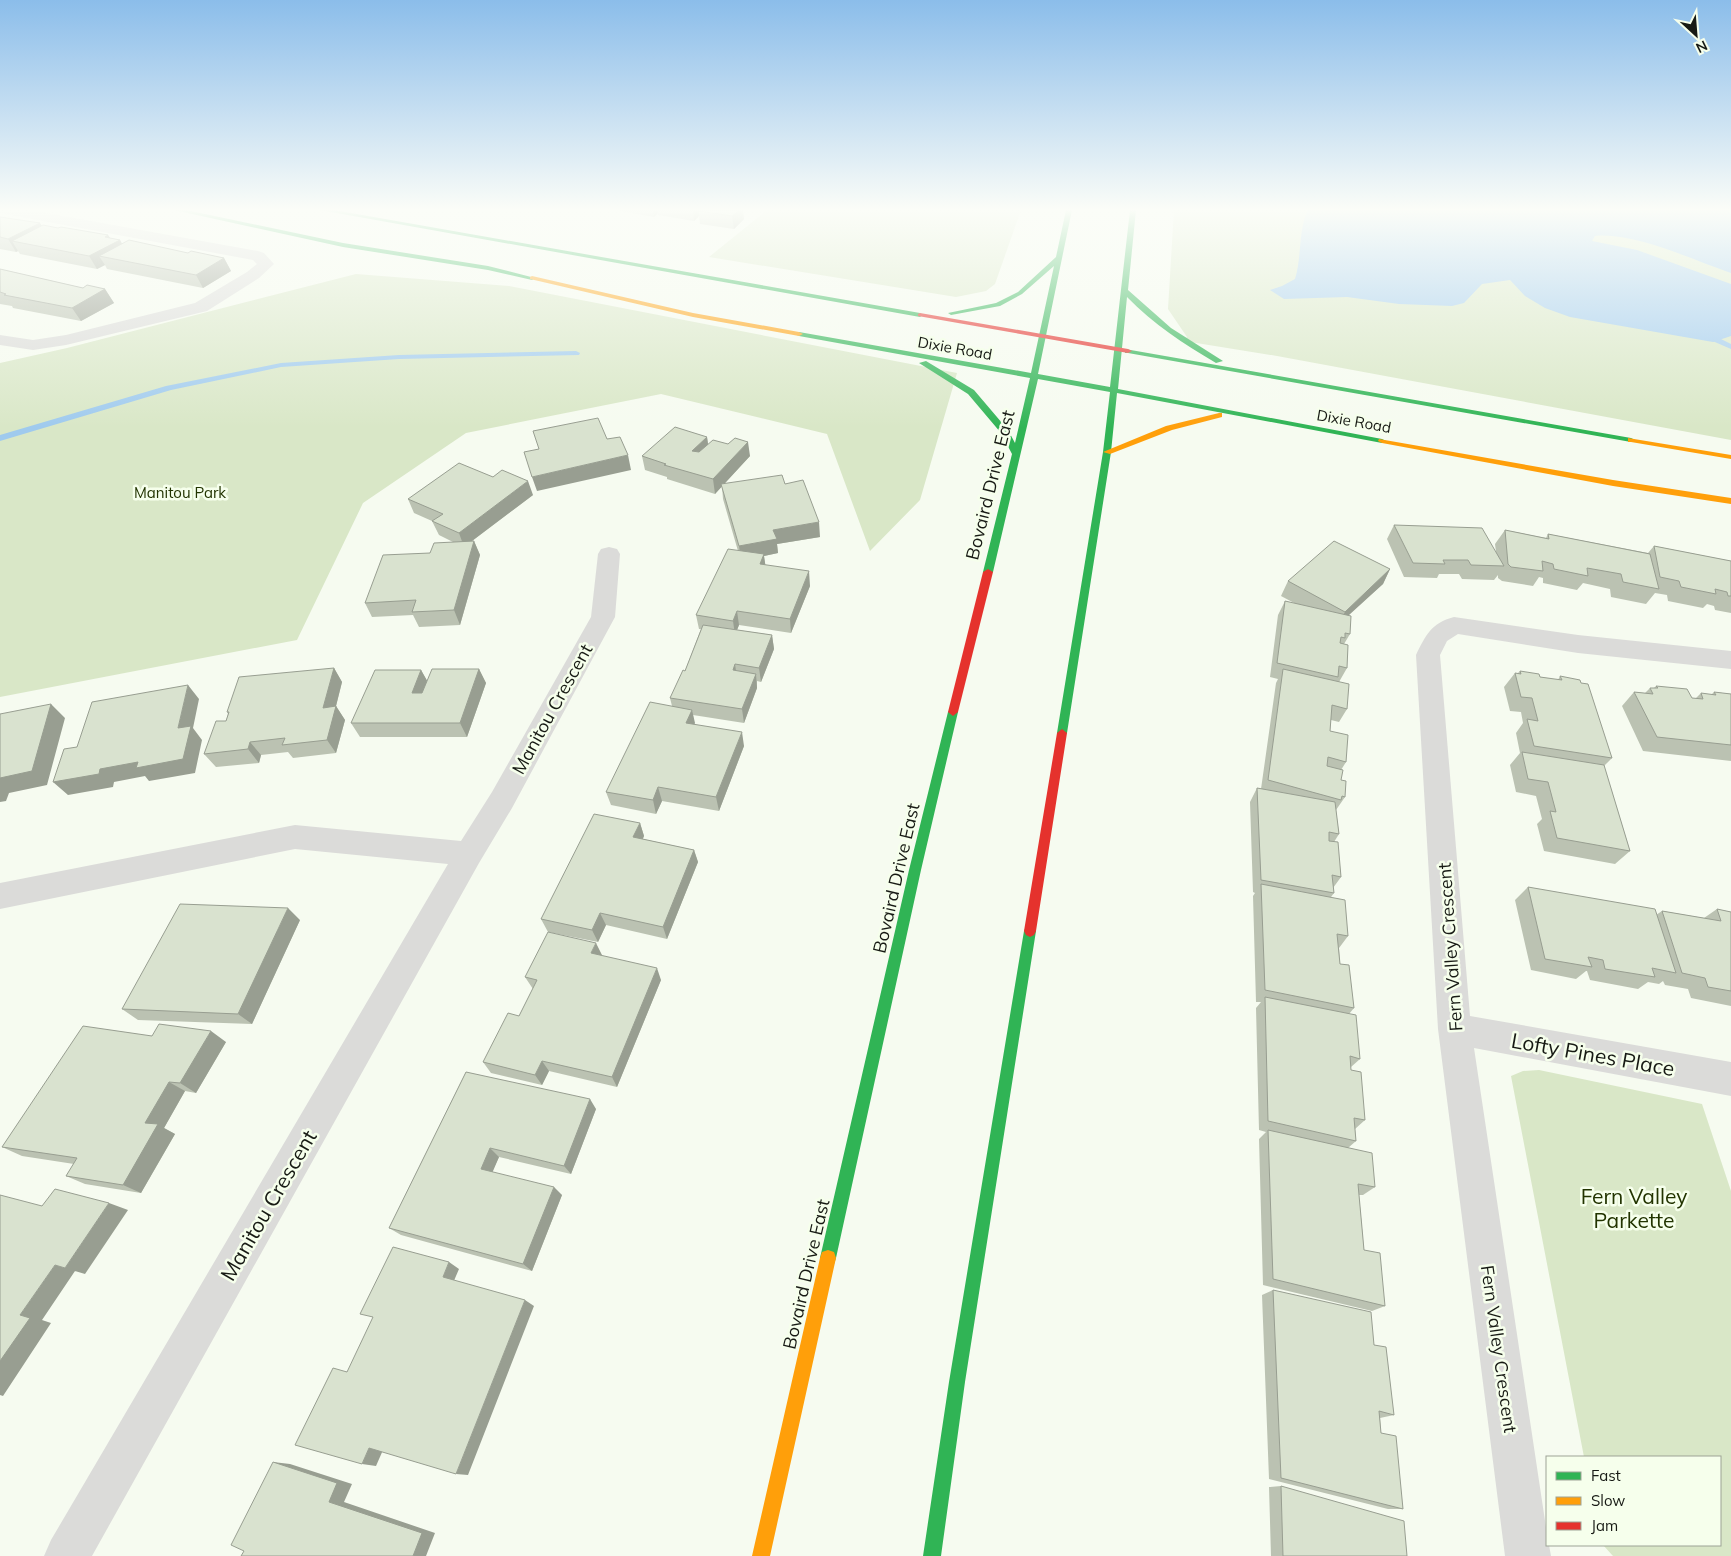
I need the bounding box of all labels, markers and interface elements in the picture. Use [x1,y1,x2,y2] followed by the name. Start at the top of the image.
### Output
[1671,10,1721,60] north arrow
[1693,36,1710,57] text: N
[916,332,994,364] street label: Dixie Road
[1315,405,1393,437] street label: Dixie Road
[960,408,1020,562] street label: Bovaird Drive East
[134,483,226,502] park label: Manitou Park
[507,640,597,778] street label: Manitou Crescent
[868,801,924,955] street label: Bovaird Drive East
[1433,862,1467,1032] street label: Fern Valley Crescent
[1509,1027,1677,1081] street label: Lofty Pines Place
[214,1125,322,1285] street label: Manitou Crescent
[1581,1183,1687,1233] park label: Fern Valley Parkette
[778,1197,834,1351] street label: Bovaird Drive East
[1476,1264,1522,1434] street label: Fern Valley Crescent
[1546,1456,1721,1546] legend
[1591,1466,1621,1485] text: Fast
[1591,1491,1625,1510] text: Slow
[1591,1516,1618,1535] text: Jam

